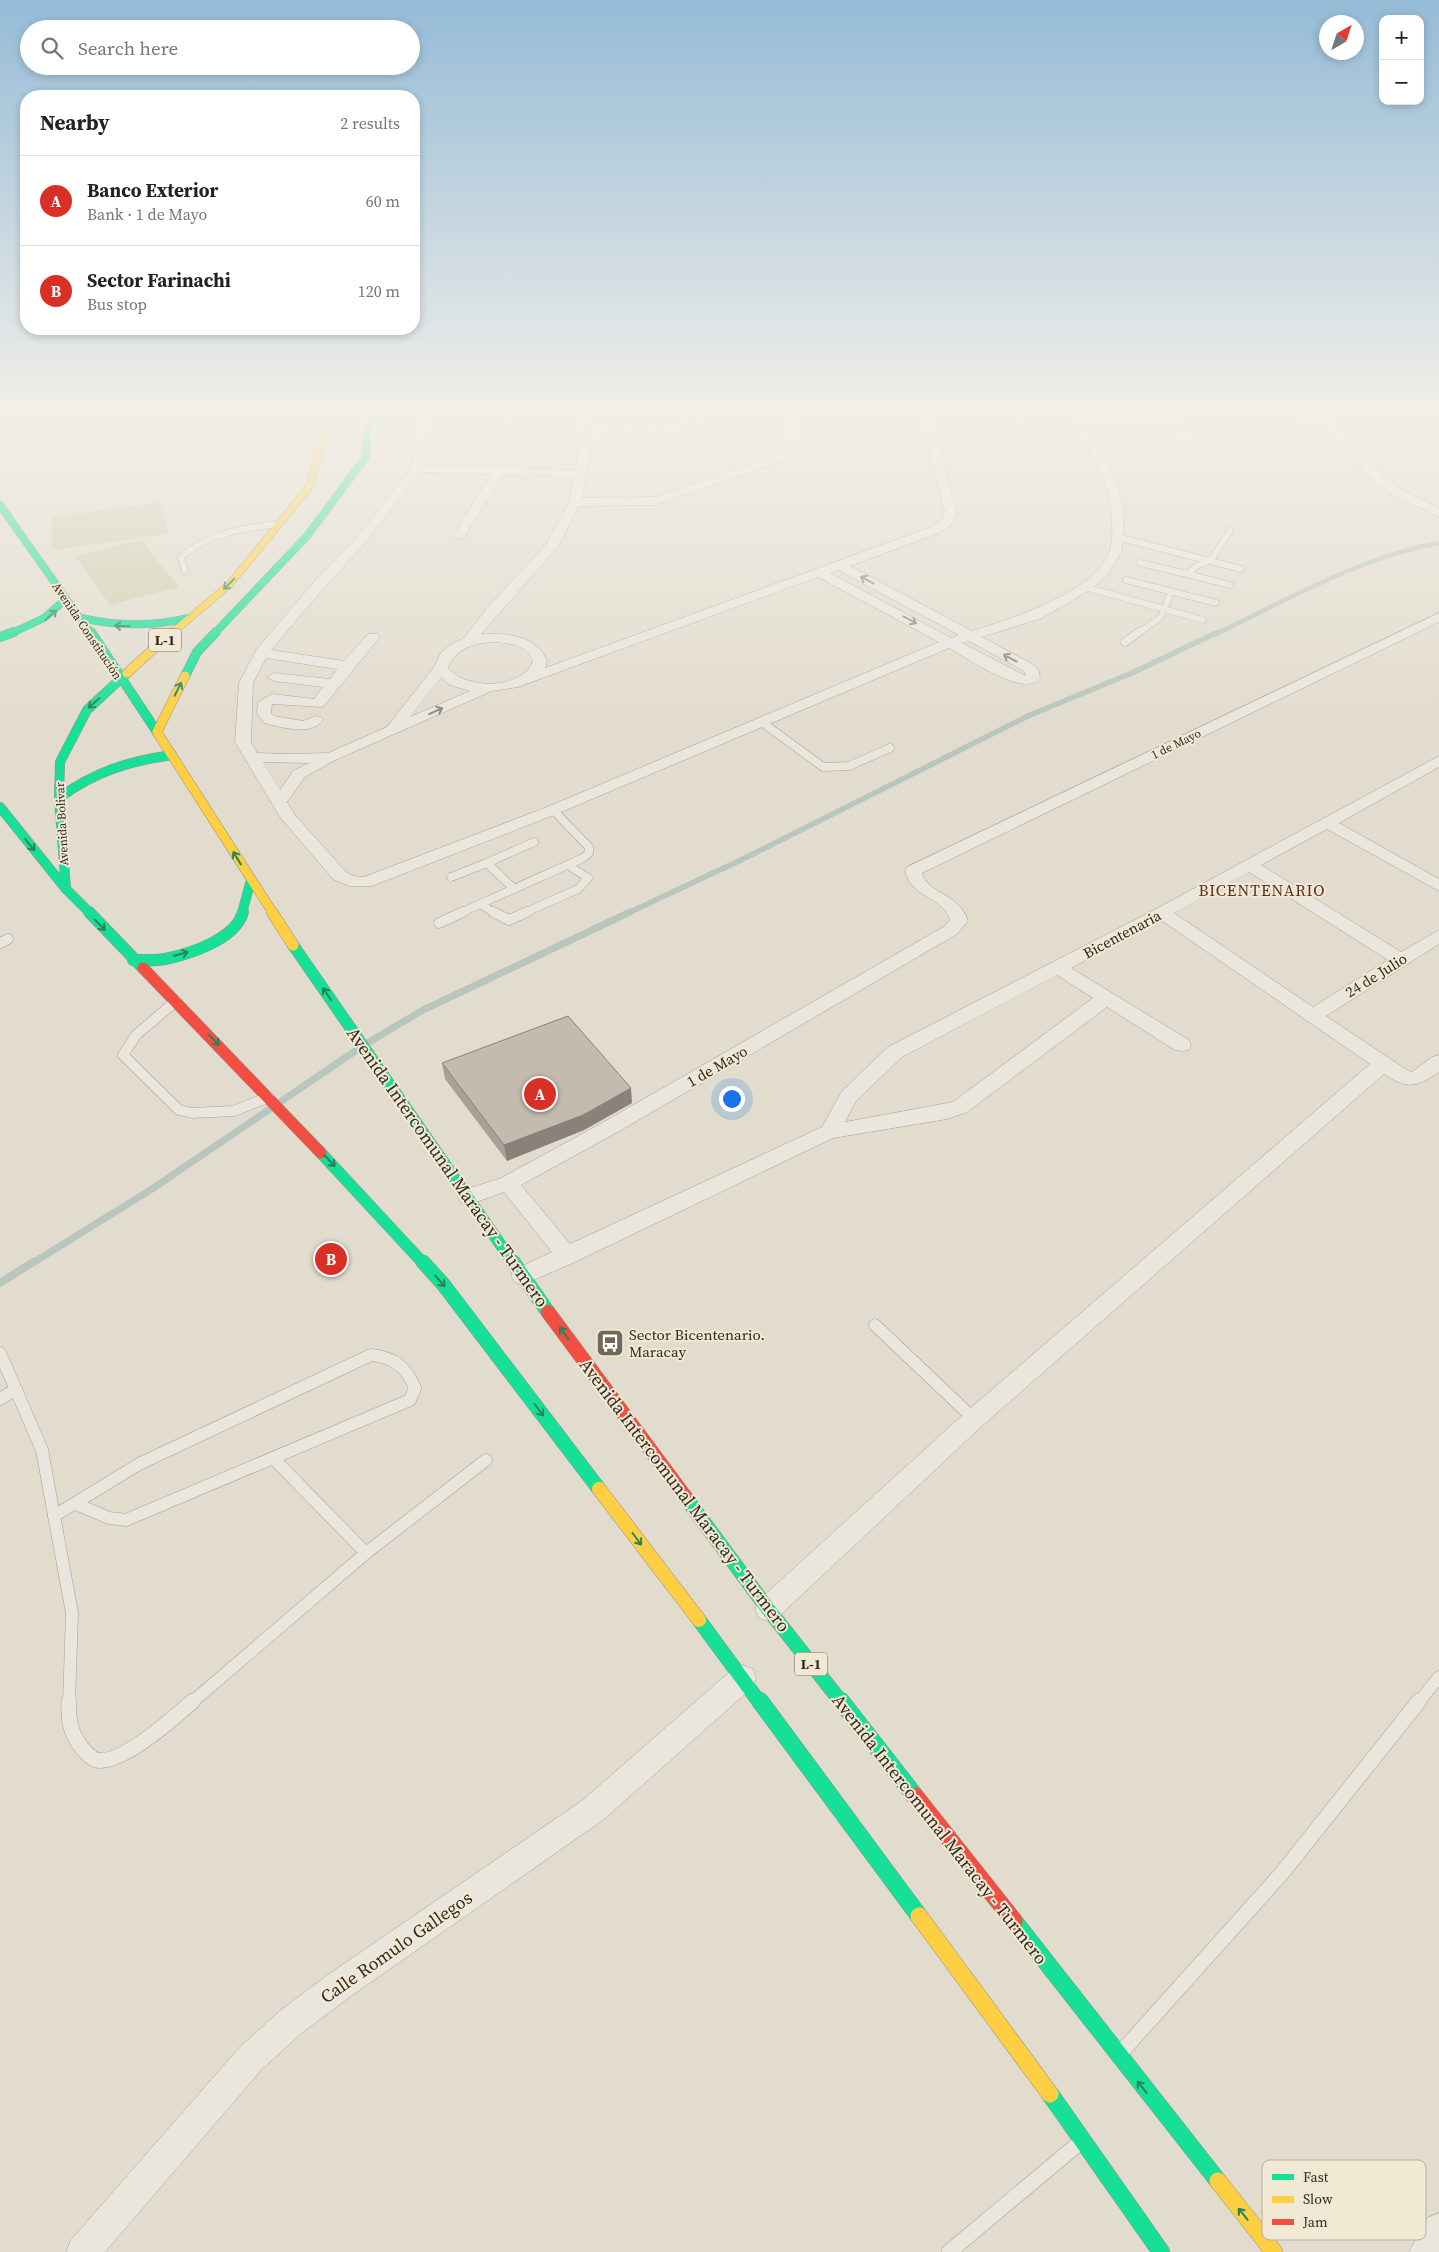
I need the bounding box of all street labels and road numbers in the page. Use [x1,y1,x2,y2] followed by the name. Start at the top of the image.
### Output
[49,579,125,683] street label: Avenida Constitución
[149,628,181,652] road number: L-1
[1148,725,1204,763] street label: 1 de Mayo
[52,782,72,866] street label: Avenida Bolívar
[1079,904,1165,963] street label: Bicentenaria
[1341,948,1411,1002] street label: 24 de Julio
[342,1023,554,1311] street label: Avenida Intercomunal Maracay - Turmero
[683,1040,751,1092] street label: 1 de Mayo
[574,1353,796,1637] street label: Avenida Intercomunal Maracay - Turmero
[795,1652,827,1676] road number: L-1
[826,1689,1054,1969] street label: Avenida Intercomunal Maracay - Turmero
[315,1885,477,2009] street label: Calle Romulo Gallegos

